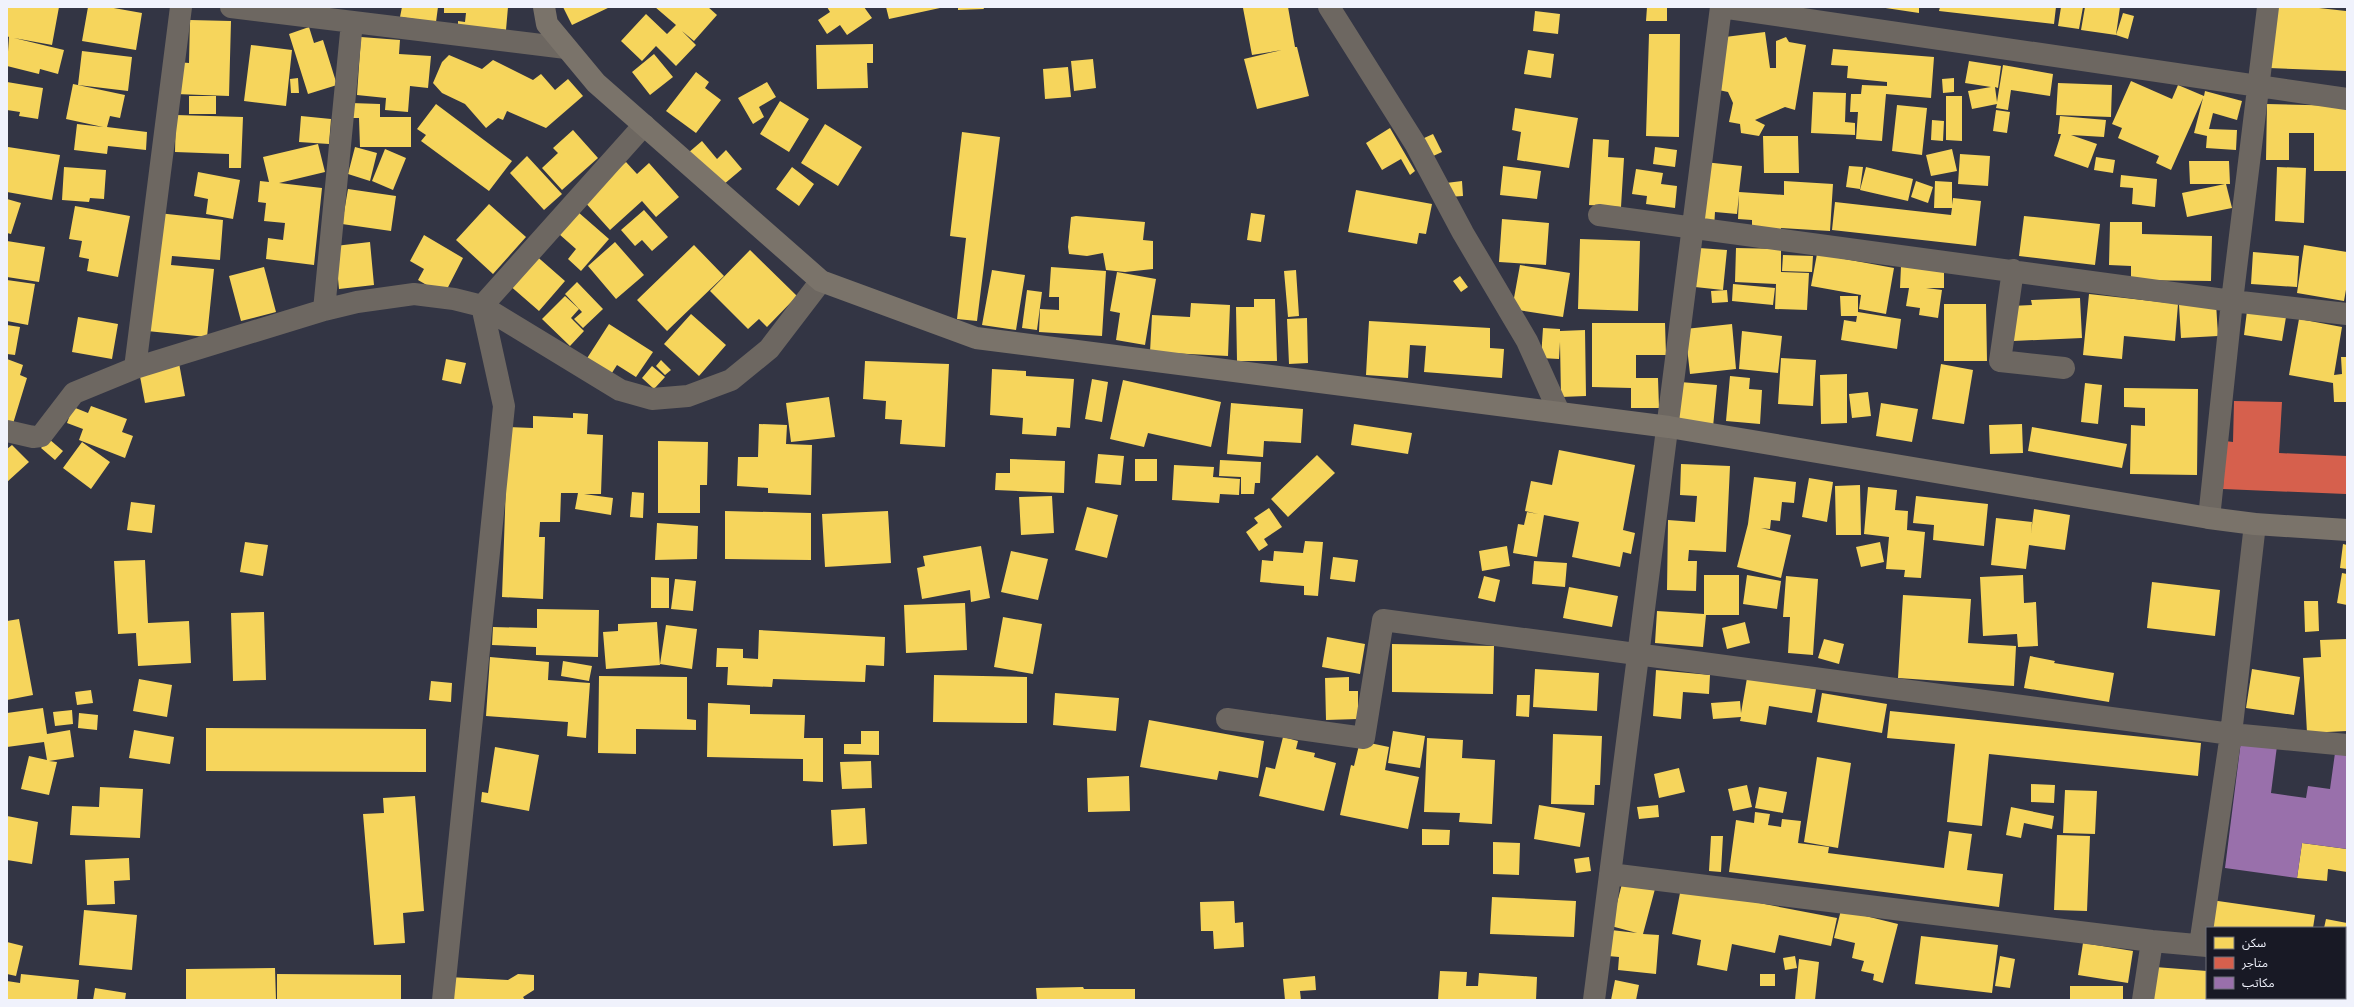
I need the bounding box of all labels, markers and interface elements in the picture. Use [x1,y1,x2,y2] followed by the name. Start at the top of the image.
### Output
[2206,927,2346,999] legend
[2242,934,2266,951] text: سكن
[2241,954,2268,971] text: متاجر
[2242,974,2275,991] text: مكاتب

